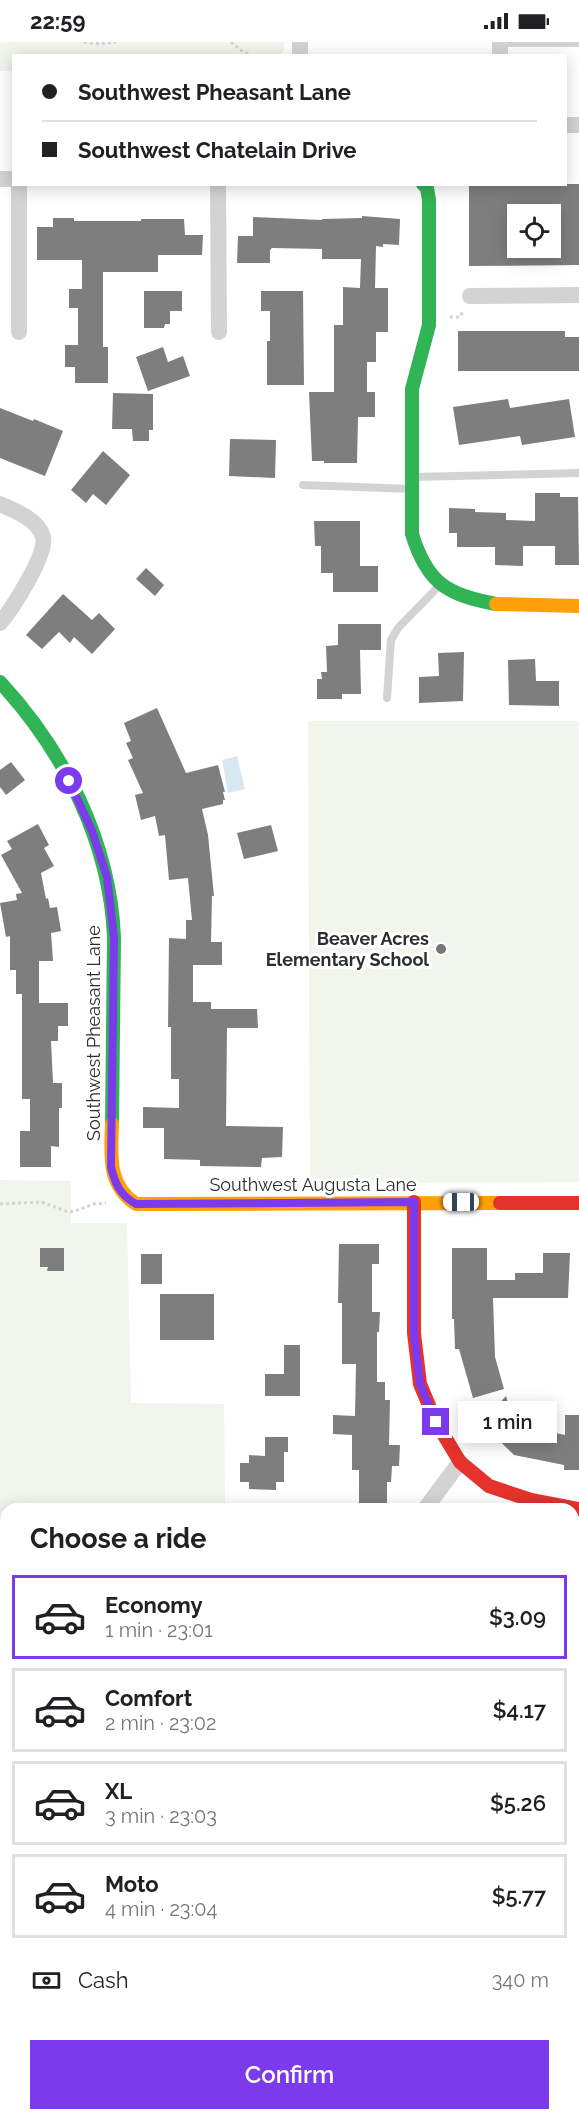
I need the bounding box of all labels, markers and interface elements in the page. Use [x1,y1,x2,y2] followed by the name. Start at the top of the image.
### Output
[30,8,85,34] text: 22:59
[78,79,351,105] text: Southwest Pheasant Lane
[78,137,357,163] text: Southwest Chatelain Drive
[507,204,561,258] map controls
[507,204,561,258] button: locate
[55,767,82,794] route start
[83,925,104,1141] street label: Southwest Pheasant Lane
[266,928,429,970] place label: Beaver Acres Elementary School
[434,942,448,956] marker: Beaver Acres Elementary School
[209,1174,417,1195] street label: Southwest Augusta Lane
[443,1193,479,1211] car
[457,1401,556,1443] callout: 1 min
[422,1408,449,1435] route end
[483,1410,532,1434] text: 1 min
[30,1523,206,1554] text: Choose a ride
[33,1590,87,1644] icon: car
[105,1592,203,1618] text: Economy
[489,1604,546,1630] text: $3.09
[105,1618,213,1642] text: 1 min · 23:01
[33,1683,87,1737] icon: car
[105,1685,192,1711] text: Comfort
[493,1697,546,1723] text: $4.17
[105,1711,216,1735] text: 2 min · 23:02
[33,1776,87,1830] icon: car
[105,1778,132,1804] text: XL
[490,1790,546,1816] text: $5.26
[105,1804,217,1828] text: 3 min · 23:03
[33,1869,87,1923] icon: car
[105,1871,159,1897] text: Moto
[492,1883,546,1909] text: $5.77
[105,1897,217,1921] text: 4 min · 23:04
[30,1964,63,1997] icon: cash
[78,1967,129,1993] text: Cash
[492,1968,549,1992] text: 340 m
[30,2040,549,2109] button: Confirm

